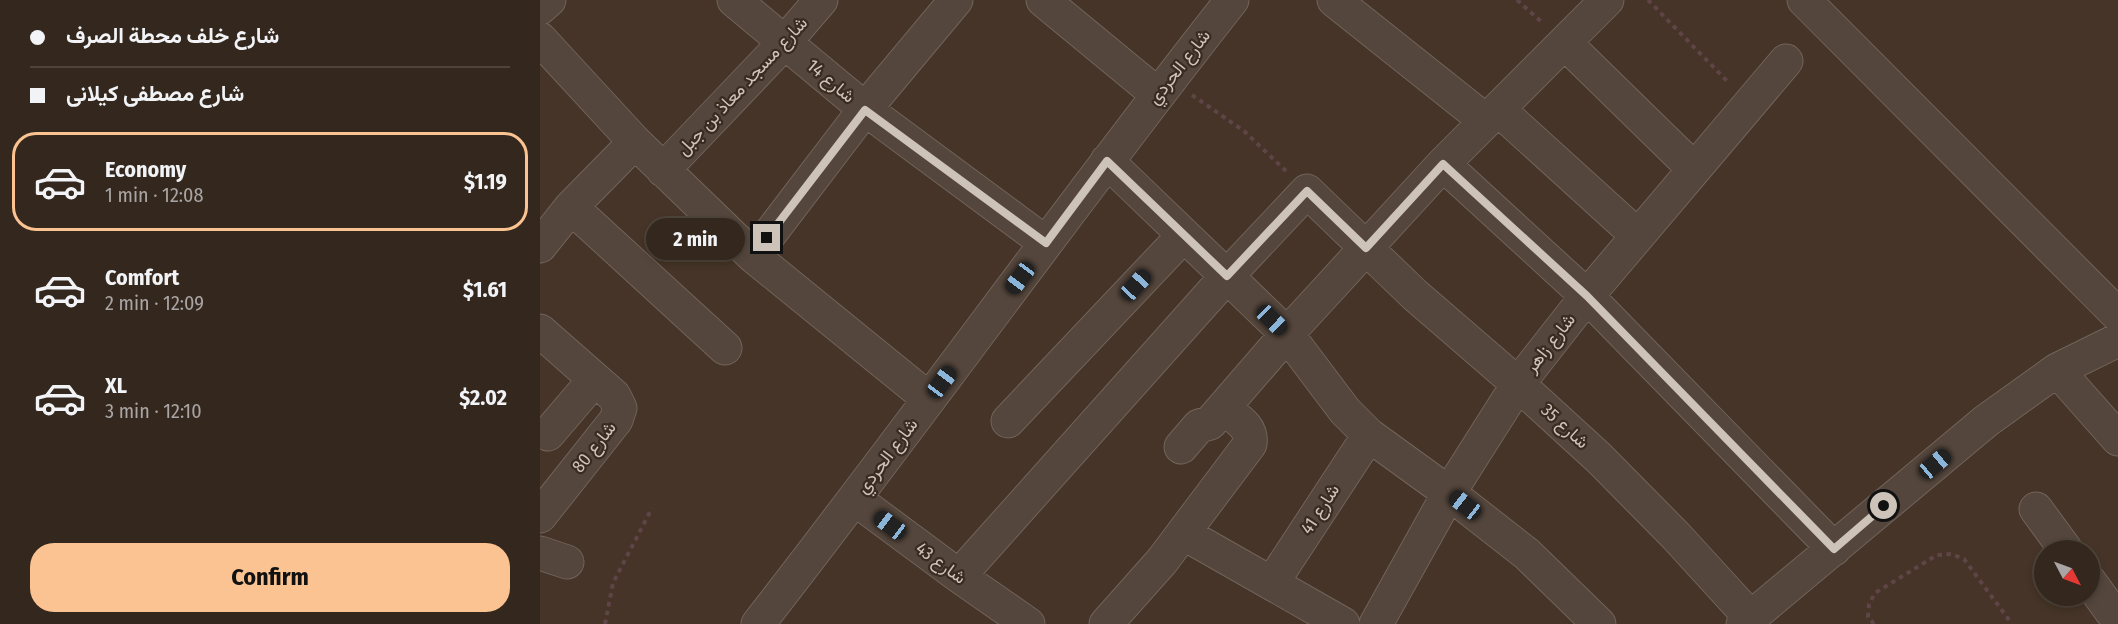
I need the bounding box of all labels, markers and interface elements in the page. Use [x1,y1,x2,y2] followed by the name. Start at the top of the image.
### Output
[672,12,813,161] street label: شارع مسجد معاذ بن جبل
[66,22,279,49] text: شارع خلف محطة الصرف
[1143,25,1218,111] street label: شارع الحردي
[802,55,860,108] street label: شارع 14
[66,80,244,107] text: شارع مصطفى كيلانى
[33,155,87,209] icon: car
[105,156,186,183] text: Economy
[464,168,507,195] text: $1.19
[105,183,203,207] text: 1 min · 12:08
[647,217,746,259] callout: 2 min
[753,224,780,251] route end
[673,227,718,251] text: 2 min
[1002,258,1038,298] car
[33,263,87,317] icon: car
[105,264,179,291] text: Comfort
[1117,266,1155,304] car
[463,276,507,303] text: $1.61
[105,291,204,315] text: 2 min · 12:09
[1253,301,1291,339] car
[1519,309,1581,378] street label: شارع زاهر
[924,362,960,402] car
[33,371,87,425] icon: car
[105,372,127,399] text: XL
[459,384,507,411] text: $2.02
[105,399,202,423] text: 3 min · 12:10
[1536,399,1593,454] street label: شارع 35
[851,414,926,501] street label: شارع الحردي
[567,417,622,478] street label: شارع 80
[1915,446,1955,482] car
[1296,480,1345,539] street label: شارع 41
[1445,487,1485,523] car
[1870,492,1897,519] route start
[870,507,910,543] car
[911,537,971,589] street label: شارع 43
[2034,540,2100,606] north arrow
[2034,540,2100,606] map controls
[30,543,510,612] button: Confirm

